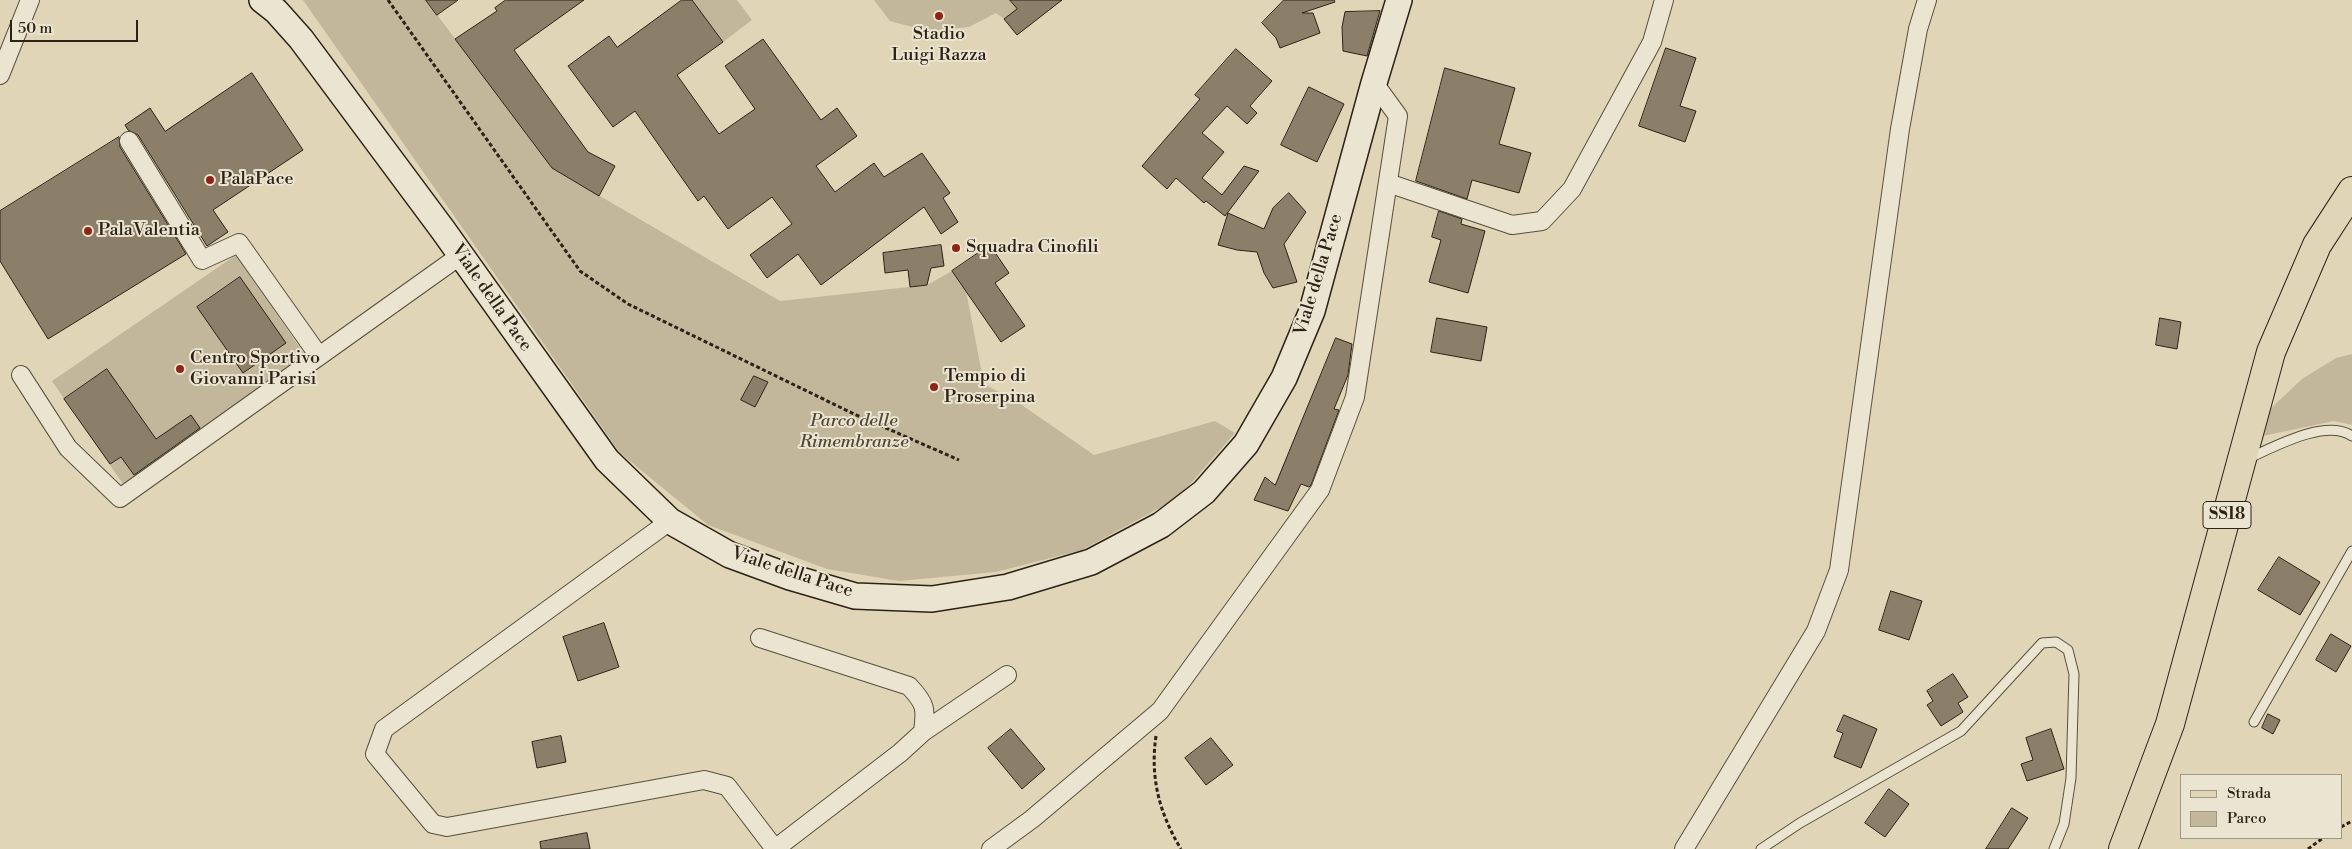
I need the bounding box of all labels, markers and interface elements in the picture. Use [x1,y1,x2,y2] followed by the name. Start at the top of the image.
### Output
[12,10,140,42] scale bar
[933,10,945,22] marker: Stadio Luigi Razza
[18,19,52,38] text: 50 m
[891,24,987,66] place label: Stadio Luigi Razza
[220,169,294,191] place label: PalaPace
[204,174,216,186] marker: PalaPace
[1290,211,1348,339] street label: Viale della Pace
[98,220,200,242] place label: PalaValentia
[82,225,94,237] marker: PalaValentia
[966,237,1099,259] place label: Squadra Cinofili
[446,240,536,356] street label: Viale della Pace
[950,242,962,254] marker: Squadra Cinofili
[190,348,320,390] place label: Centro Sportivo Giovanni Parisi
[174,363,186,375] marker: Centro Sportivo Giovanni Parisi
[944,366,1035,408] place label: Tempio di Proserpina
[928,381,940,393] marker: Tempio di Proserpina
[799,411,909,454] park label: Parco delle Rimembranze
[2203,502,2251,528] road number: SS18
[729,543,855,603] street label: Viale della Pace
[2180,774,2342,839] legend
[2227,784,2271,803] text: Strada
[2227,809,2266,828] text: Parco

